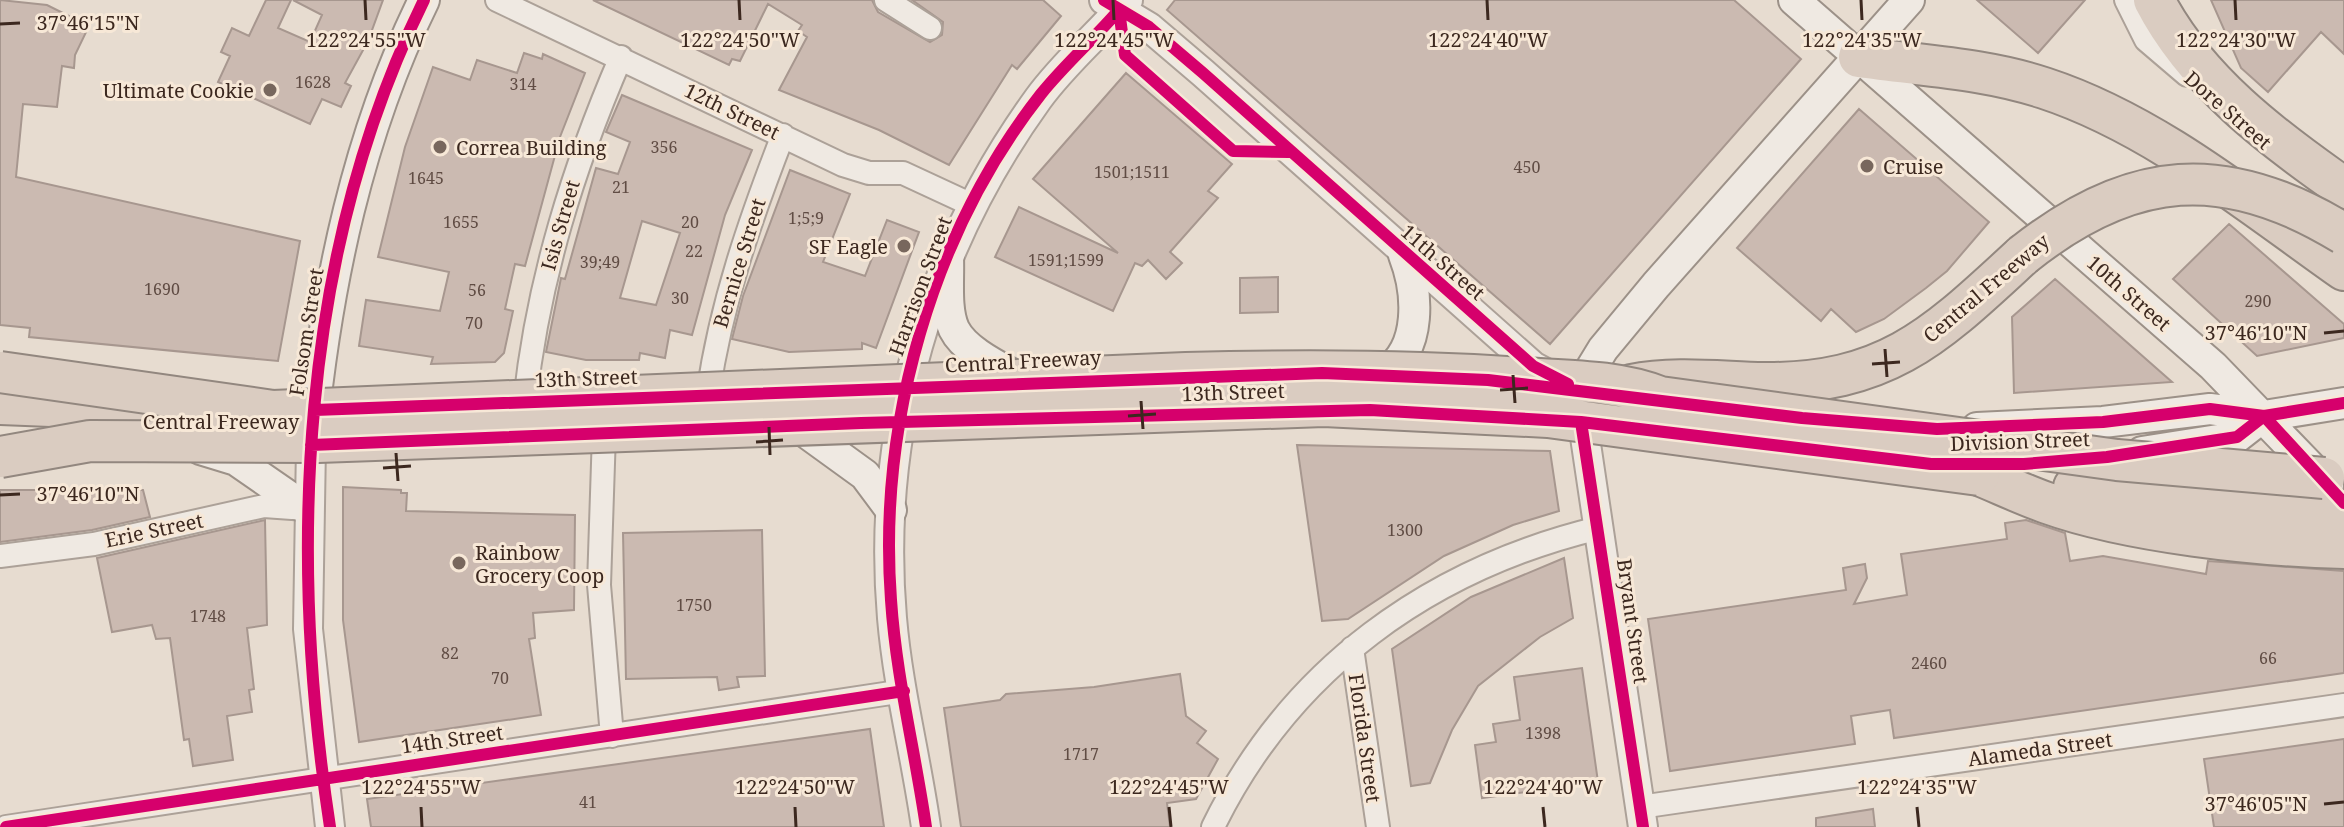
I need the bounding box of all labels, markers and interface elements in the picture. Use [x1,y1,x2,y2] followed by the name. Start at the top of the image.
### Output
[37,9,139,36] text: 37°46'15"N
[306,26,426,53] text: 122°24'55"W
[680,26,800,53] text: 122°24'50"W
[1054,26,1174,53] text: 122°24'45"W
[1428,26,1548,53] text: 122°24'40"W
[1802,26,1922,53] text: 122°24'35"W
[2176,26,2296,53] text: 122°24'30"W
[2179,65,2277,155] street label: Dore Street
[295,71,331,93] house number: 1628
[510,73,536,95] house number: 314
[680,76,784,146] street label: 12th Street
[103,77,254,104] place label: Ultimate Cookie
[261,81,279,99] marker: Ultimate Cookie
[456,134,607,161] place label: Correa Building
[651,136,677,158] house number: 356
[431,138,449,156] marker: Correa Building
[1883,153,1944,180] place label: Cruise
[1514,156,1540,178] house number: 450
[1858,157,1876,175] marker: Cruise
[1094,161,1170,183] house number: 1501;1511
[408,167,444,189] house number: 1645
[612,176,630,198] house number: 21
[534,177,586,273] street label: Isis Street
[706,195,772,331] street label: Bernice Street
[788,207,824,229] house number: 1;5;9
[443,211,479,233] house number: 1655
[681,211,699,233] house number: 20
[882,212,958,360] street label: Harrison Street
[1395,218,1491,306] street label: 11th Street
[1917,227,2055,349] street label: Central Freeway
[809,233,888,260] place label: SF Eagle
[895,237,913,255] marker: SF Eagle
[685,240,703,262] house number: 22
[1028,249,1104,271] house number: 1591;1599
[2081,249,2177,337] street label: 10th Street
[580,251,620,273] house number: 39;49
[283,266,329,398] street label: Folsom Street
[144,278,180,300] house number: 1690
[468,279,486,301] house number: 56
[671,287,689,309] house number: 30
[2245,290,2271,312] house number: 290
[465,312,483,334] house number: 70
[2205,319,2307,346] text: 37°46'10"N
[944,343,1103,379] street label: Central Freeway
[534,363,638,393] street label: 13th Street
[1181,377,1285,407] street label: 13th Street
[143,408,300,435] street label: Central Freeway
[1950,425,2090,457] street label: Division Street
[37,480,139,507] text: 37°46'10"N
[102,506,206,554] street label: Erie Street
[1387,519,1423,541] house number: 1300
[475,539,604,589] place label: Rainbow Grocery Coop
[450,554,468,572] marker: Rainbow Grocery Coop
[1611,557,1655,685] street label: Bryant Street
[676,594,712,616] house number: 1750
[190,605,226,627] house number: 1748
[441,642,459,664] house number: 82
[2259,647,2277,669] house number: 66
[1911,652,1947,674] house number: 2460
[491,667,509,689] house number: 70
[1343,672,1387,804] street label: Florida Street
[399,718,505,760] street label: 14th Street
[1525,722,1561,744] house number: 1398
[1966,725,2114,773] street label: Alameda Street
[1063,743,1099,765] house number: 1717
[361,773,481,800] text: 122°24'55"W
[735,773,855,800] text: 122°24'50"W
[1109,773,1229,800] text: 122°24'45"W
[1483,773,1603,800] text: 122°24'40"W
[1857,773,1977,800] text: 122°24'35"W
[2205,790,2307,817] text: 37°46'05"N
[579,791,597,813] house number: 41

